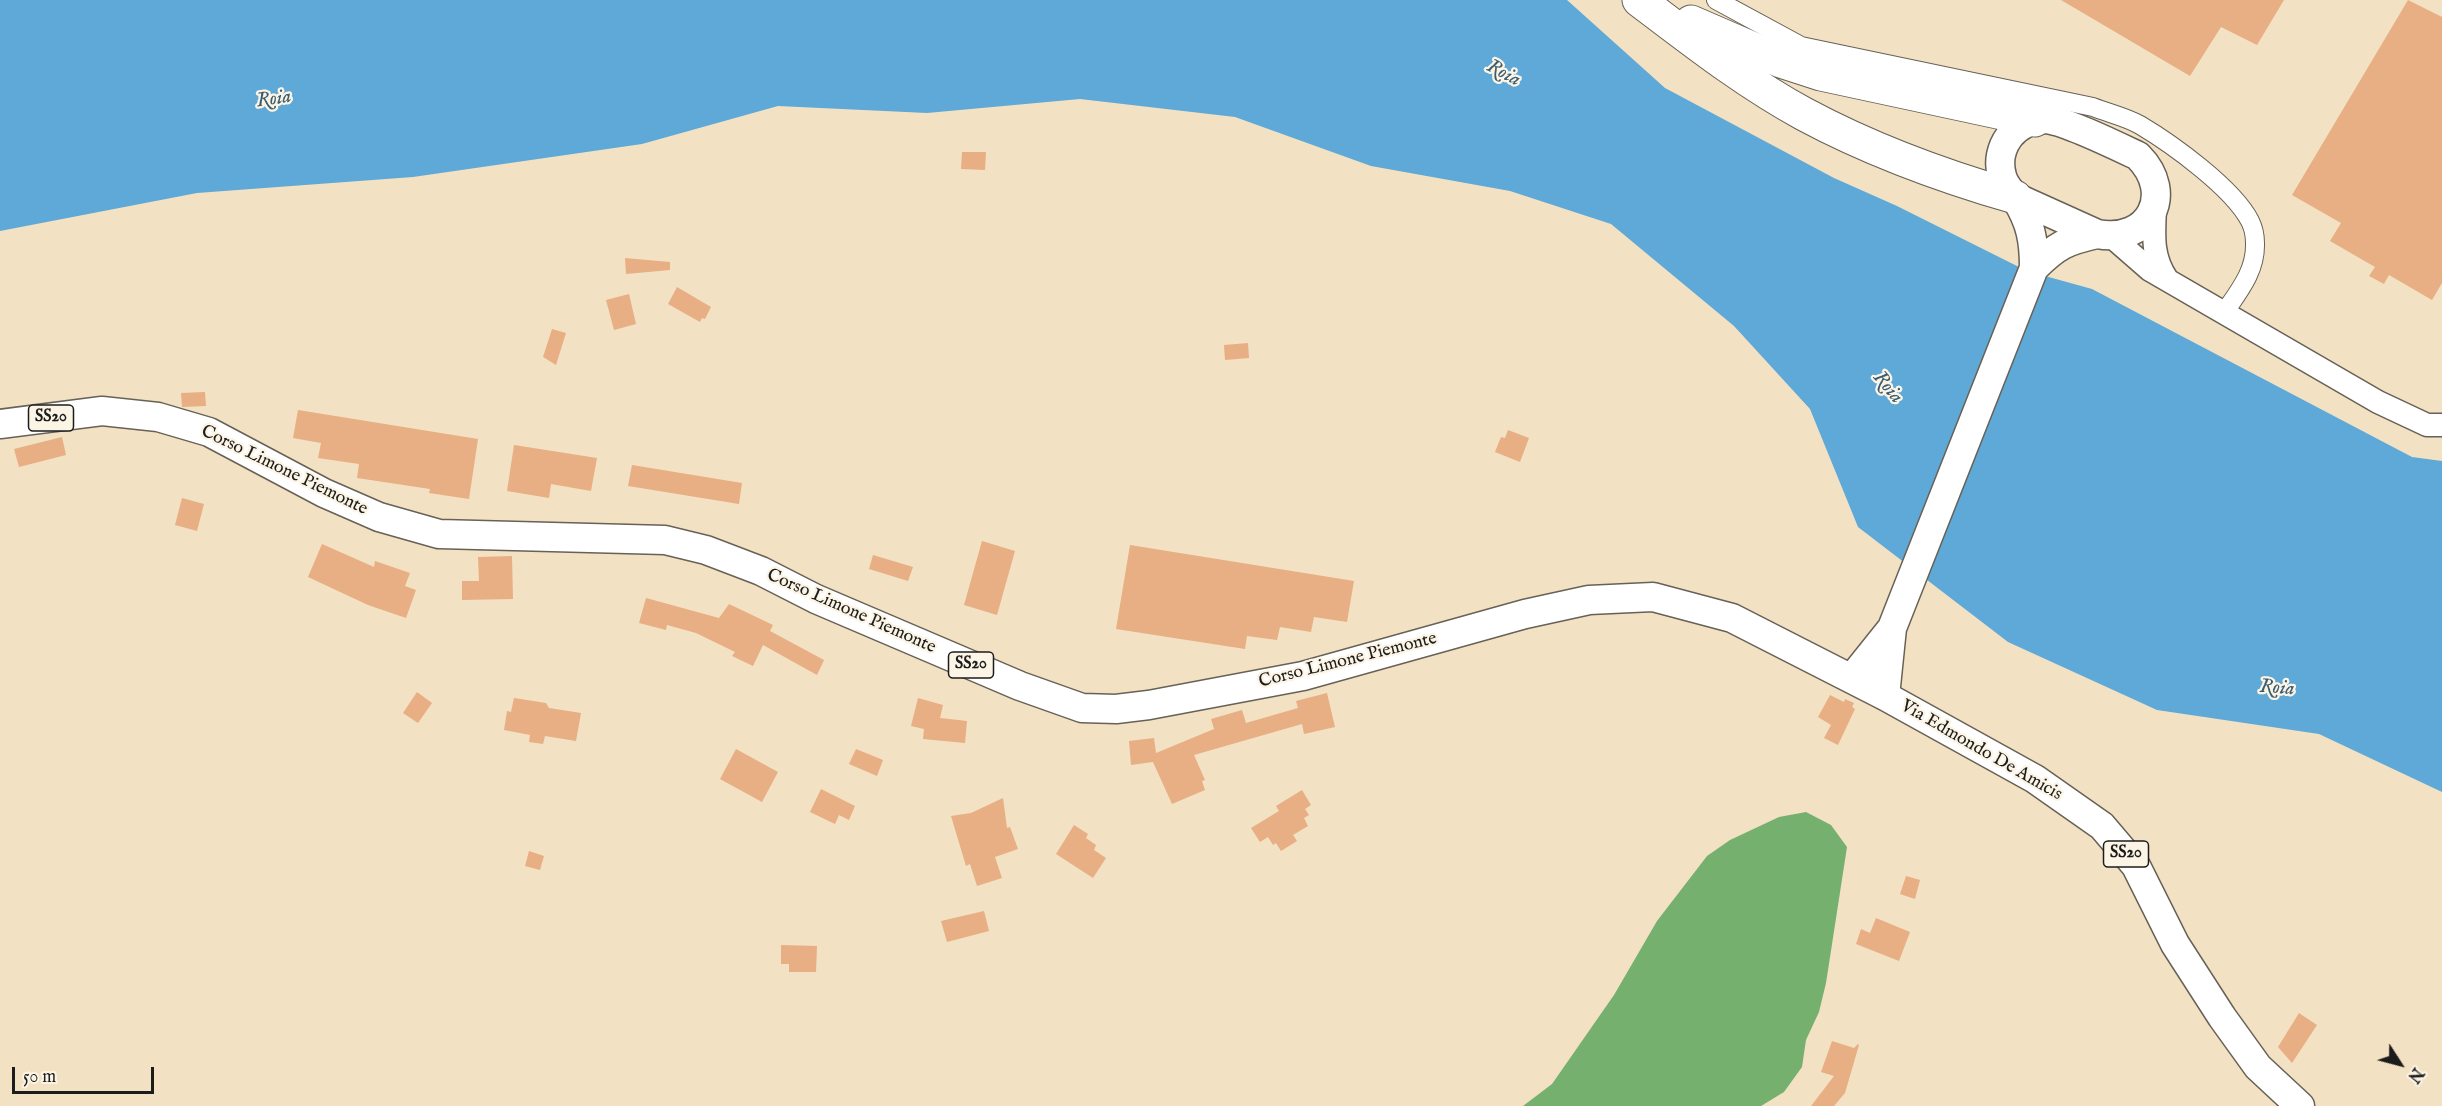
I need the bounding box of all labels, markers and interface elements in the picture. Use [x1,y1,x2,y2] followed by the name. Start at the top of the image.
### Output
[1482,55,1524,93] water label: Roia
[255,86,293,114] water label: Roia
[1867,367,1907,409] water label: Roia
[28,405,74,431] road number: SS20
[197,421,371,521] street label: Corso Limone Piemonte
[763,565,939,659] street label: Corso Limone Piemonte
[1257,628,1439,694] street label: Corso Limone Piemonte
[948,652,994,678] road number: SS20
[2259,676,2295,702] water label: Roia
[1896,696,2066,806] street label: Via Edmondo De Amicis
[2104,841,2148,867] road number: SS20
[2370,1034,2430,1094] north arrow
[15,1055,158,1093] scale bar
[2402,1063,2427,1086] text: N
[23,1066,56,1089] text: 50 m

